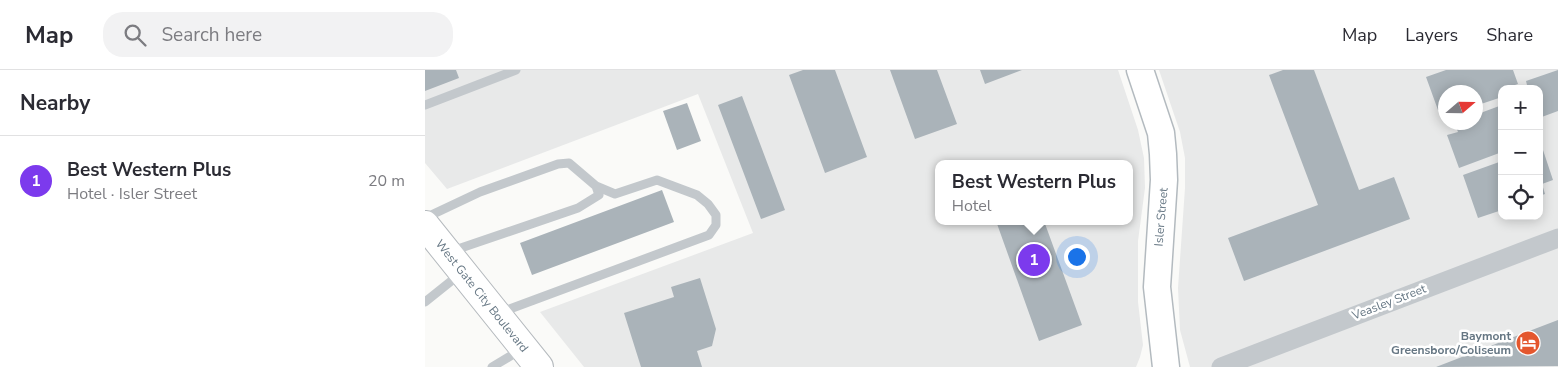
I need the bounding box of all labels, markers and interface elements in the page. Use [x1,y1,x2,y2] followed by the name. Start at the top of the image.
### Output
[103,12,453,57] search box
[25,19,73,51] text: Map
[121,21,149,49] icon: search
[161,22,262,48] text: Search here
[1342,23,1377,47] text: Map
[1405,23,1458,47] text: Layers
[1486,23,1533,47] text: Share
[1438,85,1483,130] north arrow
[1498,85,1543,220] map controls
[1498,85,1543,130] button: +
[20,89,90,117] text: Nearby
[1498,130,1543,175] button: −
[67,157,231,183] text: Best Western Plus
[935,160,1133,225] popup
[952,169,1116,195] text: Best Western Plus
[31,170,41,192] text: 1
[368,170,405,192] text: 20 m
[1498,175,1543,220] button: locate
[67,183,197,205] text: Hotel · Isler Street
[1150,186,1172,247] street label: Isler Street
[952,195,992,217] text: Hotel
[432,236,532,356] street label: West Gate City Boulevard
[1018,241,1050,279] pin: 1
[1064,244,1090,270] your location
[1349,280,1429,324] street label: Veasley Street
[1391,328,1511,358] place label: Baymont Greensboro/Coliseum
[1515,330,1541,356] hotel icon: Baymont Greensboro/Coliseum

